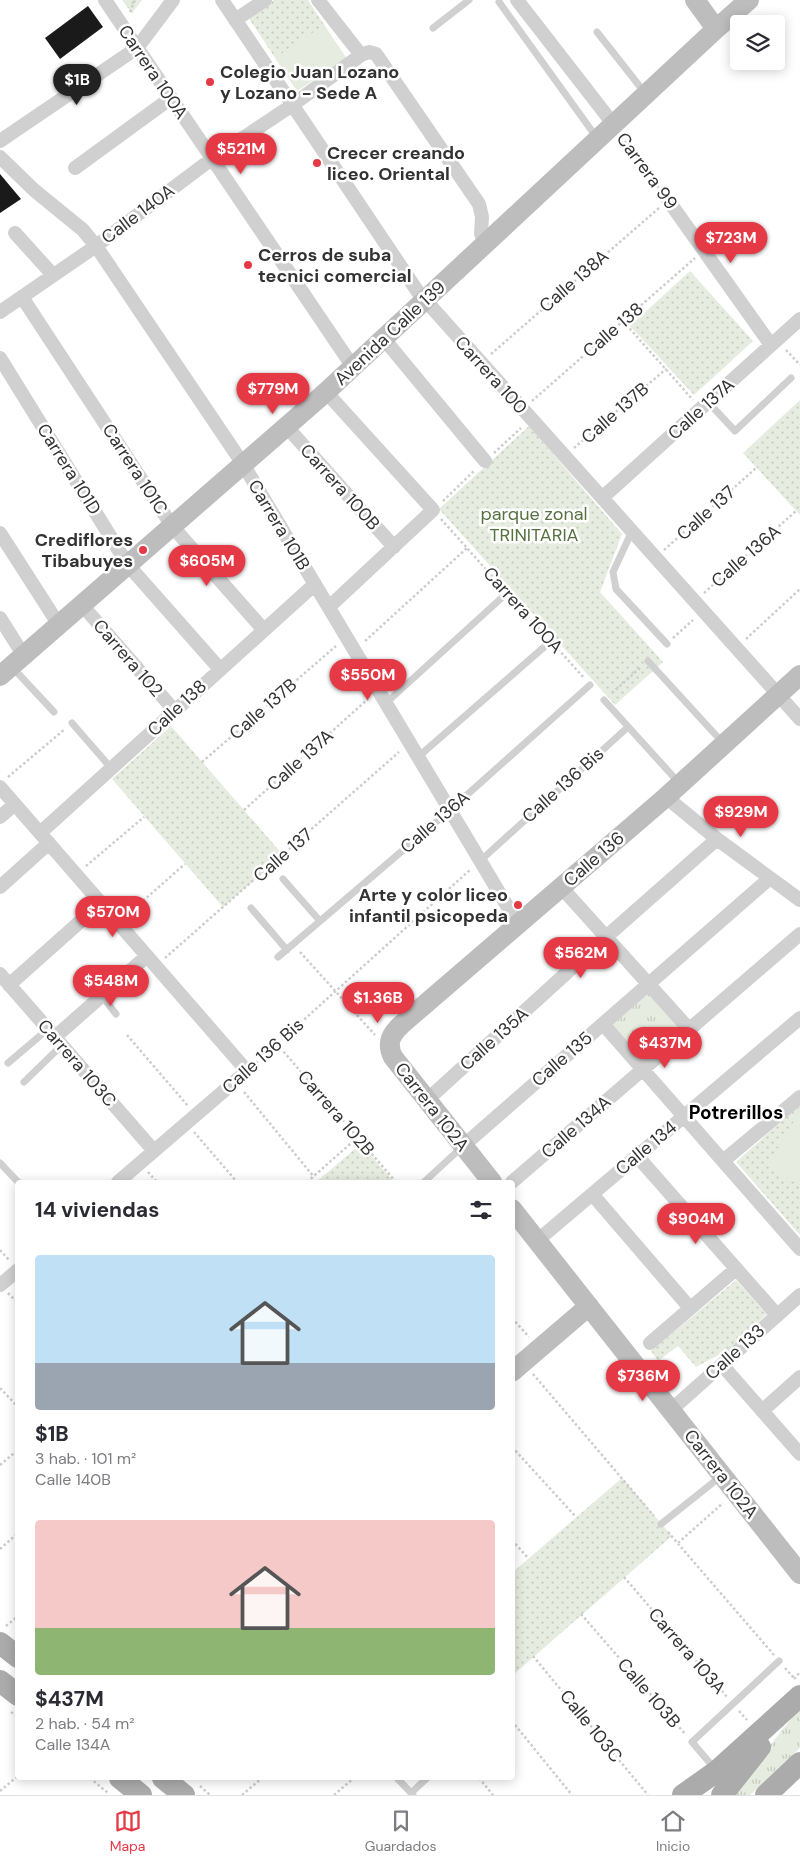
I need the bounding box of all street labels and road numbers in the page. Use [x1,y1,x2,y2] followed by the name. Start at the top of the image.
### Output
[113,20,193,124] street label: Carrera 100A
[611,128,683,214] street label: Carrera 99
[97,179,180,249] street label: Calle 140A
[534,244,614,318] street label: Calle 138A
[329,275,451,391] street label: Avenida Calle 139
[578,297,648,363] street label: Calle 138
[449,331,533,419] street label: Carrera 100
[663,373,739,445] street label: Calle 137A
[576,377,654,449] street label: Calle 137B
[32,419,106,519] street label: Carrera 101D
[97,419,173,519] street label: Carrera 101C
[295,439,385,535] street label: Carrera 100B
[243,475,316,575] street label: Carrera 101B
[671,480,741,546] street label: Calle 137
[706,519,786,593] street label: Calle 136A
[478,562,568,658] street label: Carrera 100A
[88,614,168,702] street label: Carrera 102
[224,673,302,745] street label: Calle 137B
[142,674,212,742] street label: Calle 138
[262,724,338,796] street label: Calle 137A
[517,742,609,828] street label: Calle 136 Bis
[395,785,475,859] street label: Calle 136A
[248,823,318,887] street label: Calle 137
[558,826,630,892] street label: Calle 136
[455,1002,533,1076] street label: Calle 135A
[217,1013,309,1099] street label: Calle 136 Bis
[32,1014,122,1112] street label: Carrera 103C
[527,1026,597,1092] street label: Calle 135
[390,1057,474,1157] street label: Carrera 102A
[292,1065,380,1161] street label: Carrera 102B
[536,1090,616,1164] street label: Calle 134A
[610,1115,682,1181] street label: Calle 134
[700,1319,770,1385] street label: Calle 133
[679,1424,763,1524] street label: Carrera 102A
[643,1603,731,1699] street label: Carrera 103A
[612,1653,686,1733] street label: Calle 103B
[554,1685,628,1768] street label: Calle 103C

